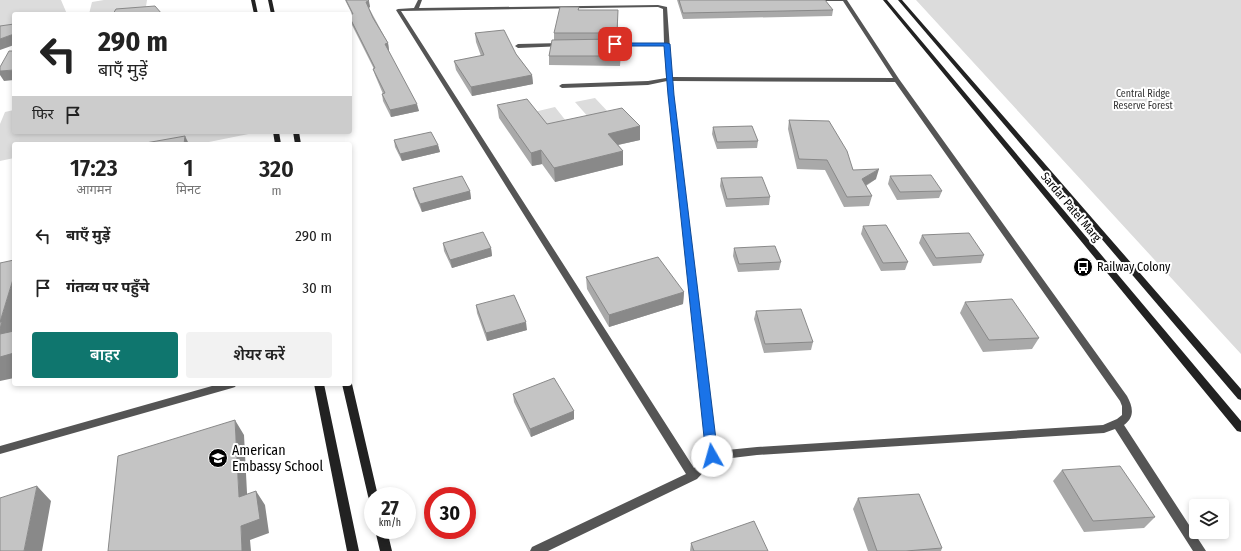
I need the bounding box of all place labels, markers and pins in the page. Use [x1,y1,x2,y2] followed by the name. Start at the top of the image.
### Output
[598,27,632,61] pin
[1072,256,1094,278] bus stop icon: Railway Colony
[1097,260,1171,274] place label: Railway Colony
[232,442,323,475] place label: American Embassy School
[207,447,229,469] school or university icon: American Embassy School

